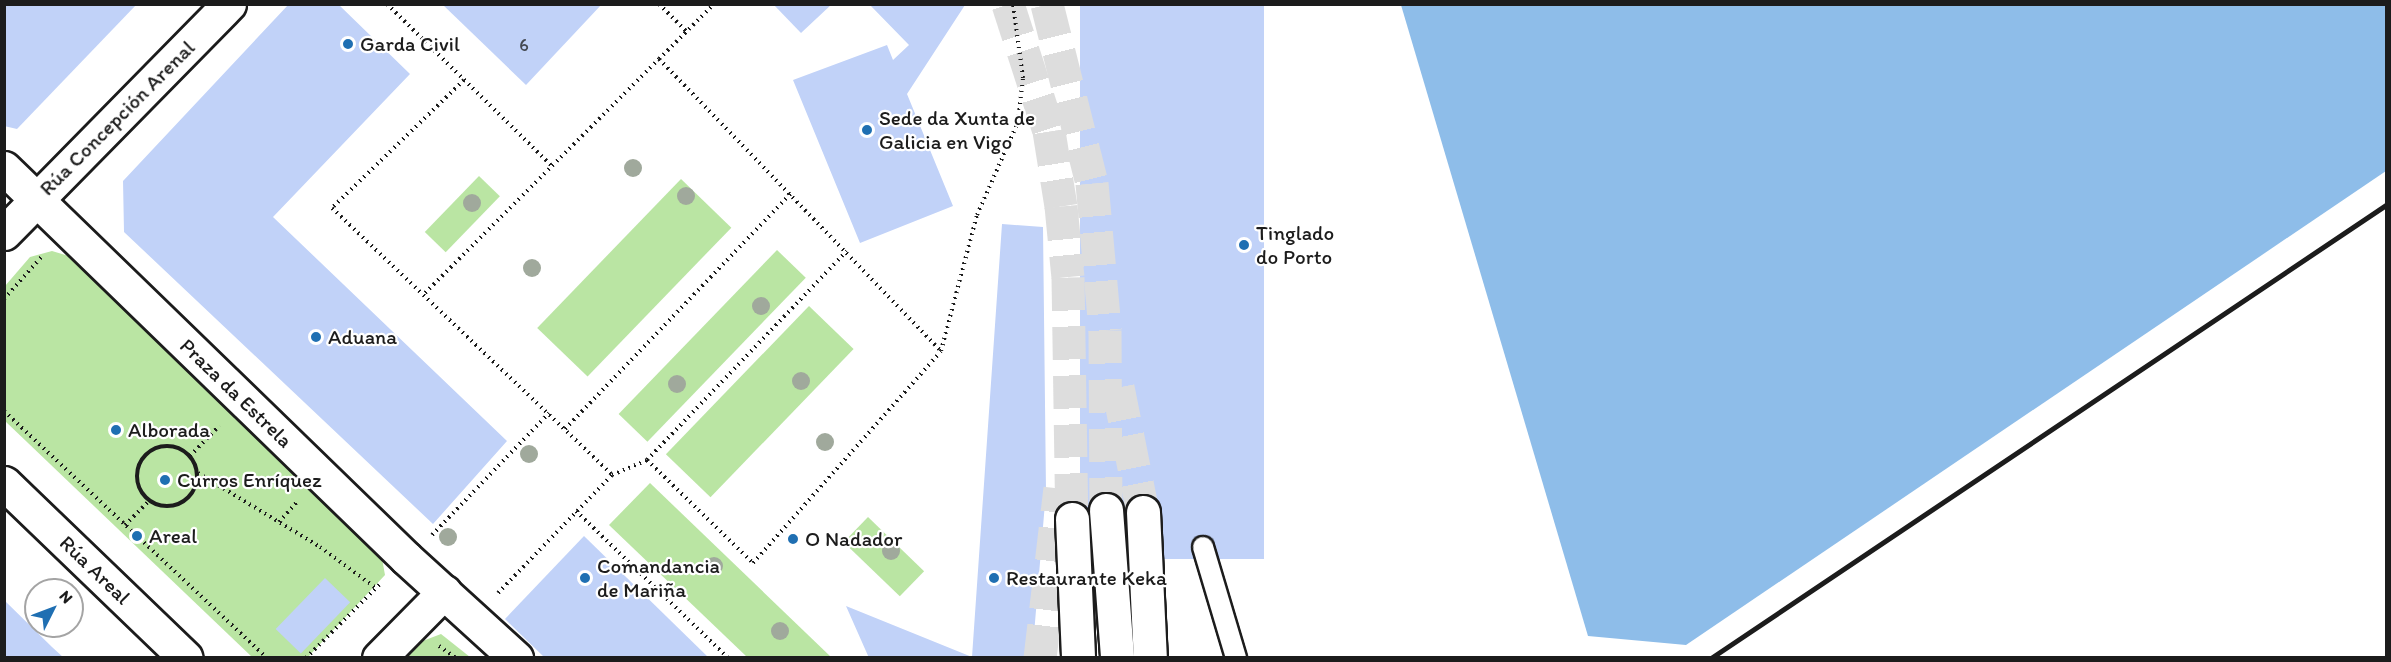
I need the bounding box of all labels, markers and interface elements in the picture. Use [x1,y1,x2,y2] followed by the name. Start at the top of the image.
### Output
[360,31,460,57] place label: Garda Civil
[519,34,529,56] house number: 6
[35,36,199,200] street label: Rúa Concepción Arenal
[341,37,355,51] marker: Garda Civil
[879,105,1036,155] place label: Sede da Xunta de Galicia en Vigo
[860,123,874,137] marker: Sede da Xunta de Galicia en Vigo
[1256,220,1334,270] place label: Tinglado do Porto
[1237,238,1251,252] marker: Tinglado do Porto
[328,324,397,350] place label: Aduana
[309,330,323,344] marker: Aduana
[175,333,297,453] street label: Praza da Estrela
[128,417,210,443] place label: Alborada
[109,423,123,437] marker: Alborada
[177,467,322,493] place label: Curros Enríquez
[158,473,172,487] marker: Curros Enríquez
[149,523,197,549] place label: Areal
[805,526,902,552] place label: O Nadador
[130,529,144,543] marker: Areal
[55,530,135,610] street label: Rúa Areal
[786,532,800,546] marker: O Nadador
[597,553,720,603] place label: Comandancia de Mariña
[1006,565,1166,591] place label: Restaurante Keka
[578,571,592,585] marker: Comandancia de Mariña
[987,571,1001,585] marker: Restaurante Keka
[24,578,84,638] north arrow
[56,587,77,607] text: N

